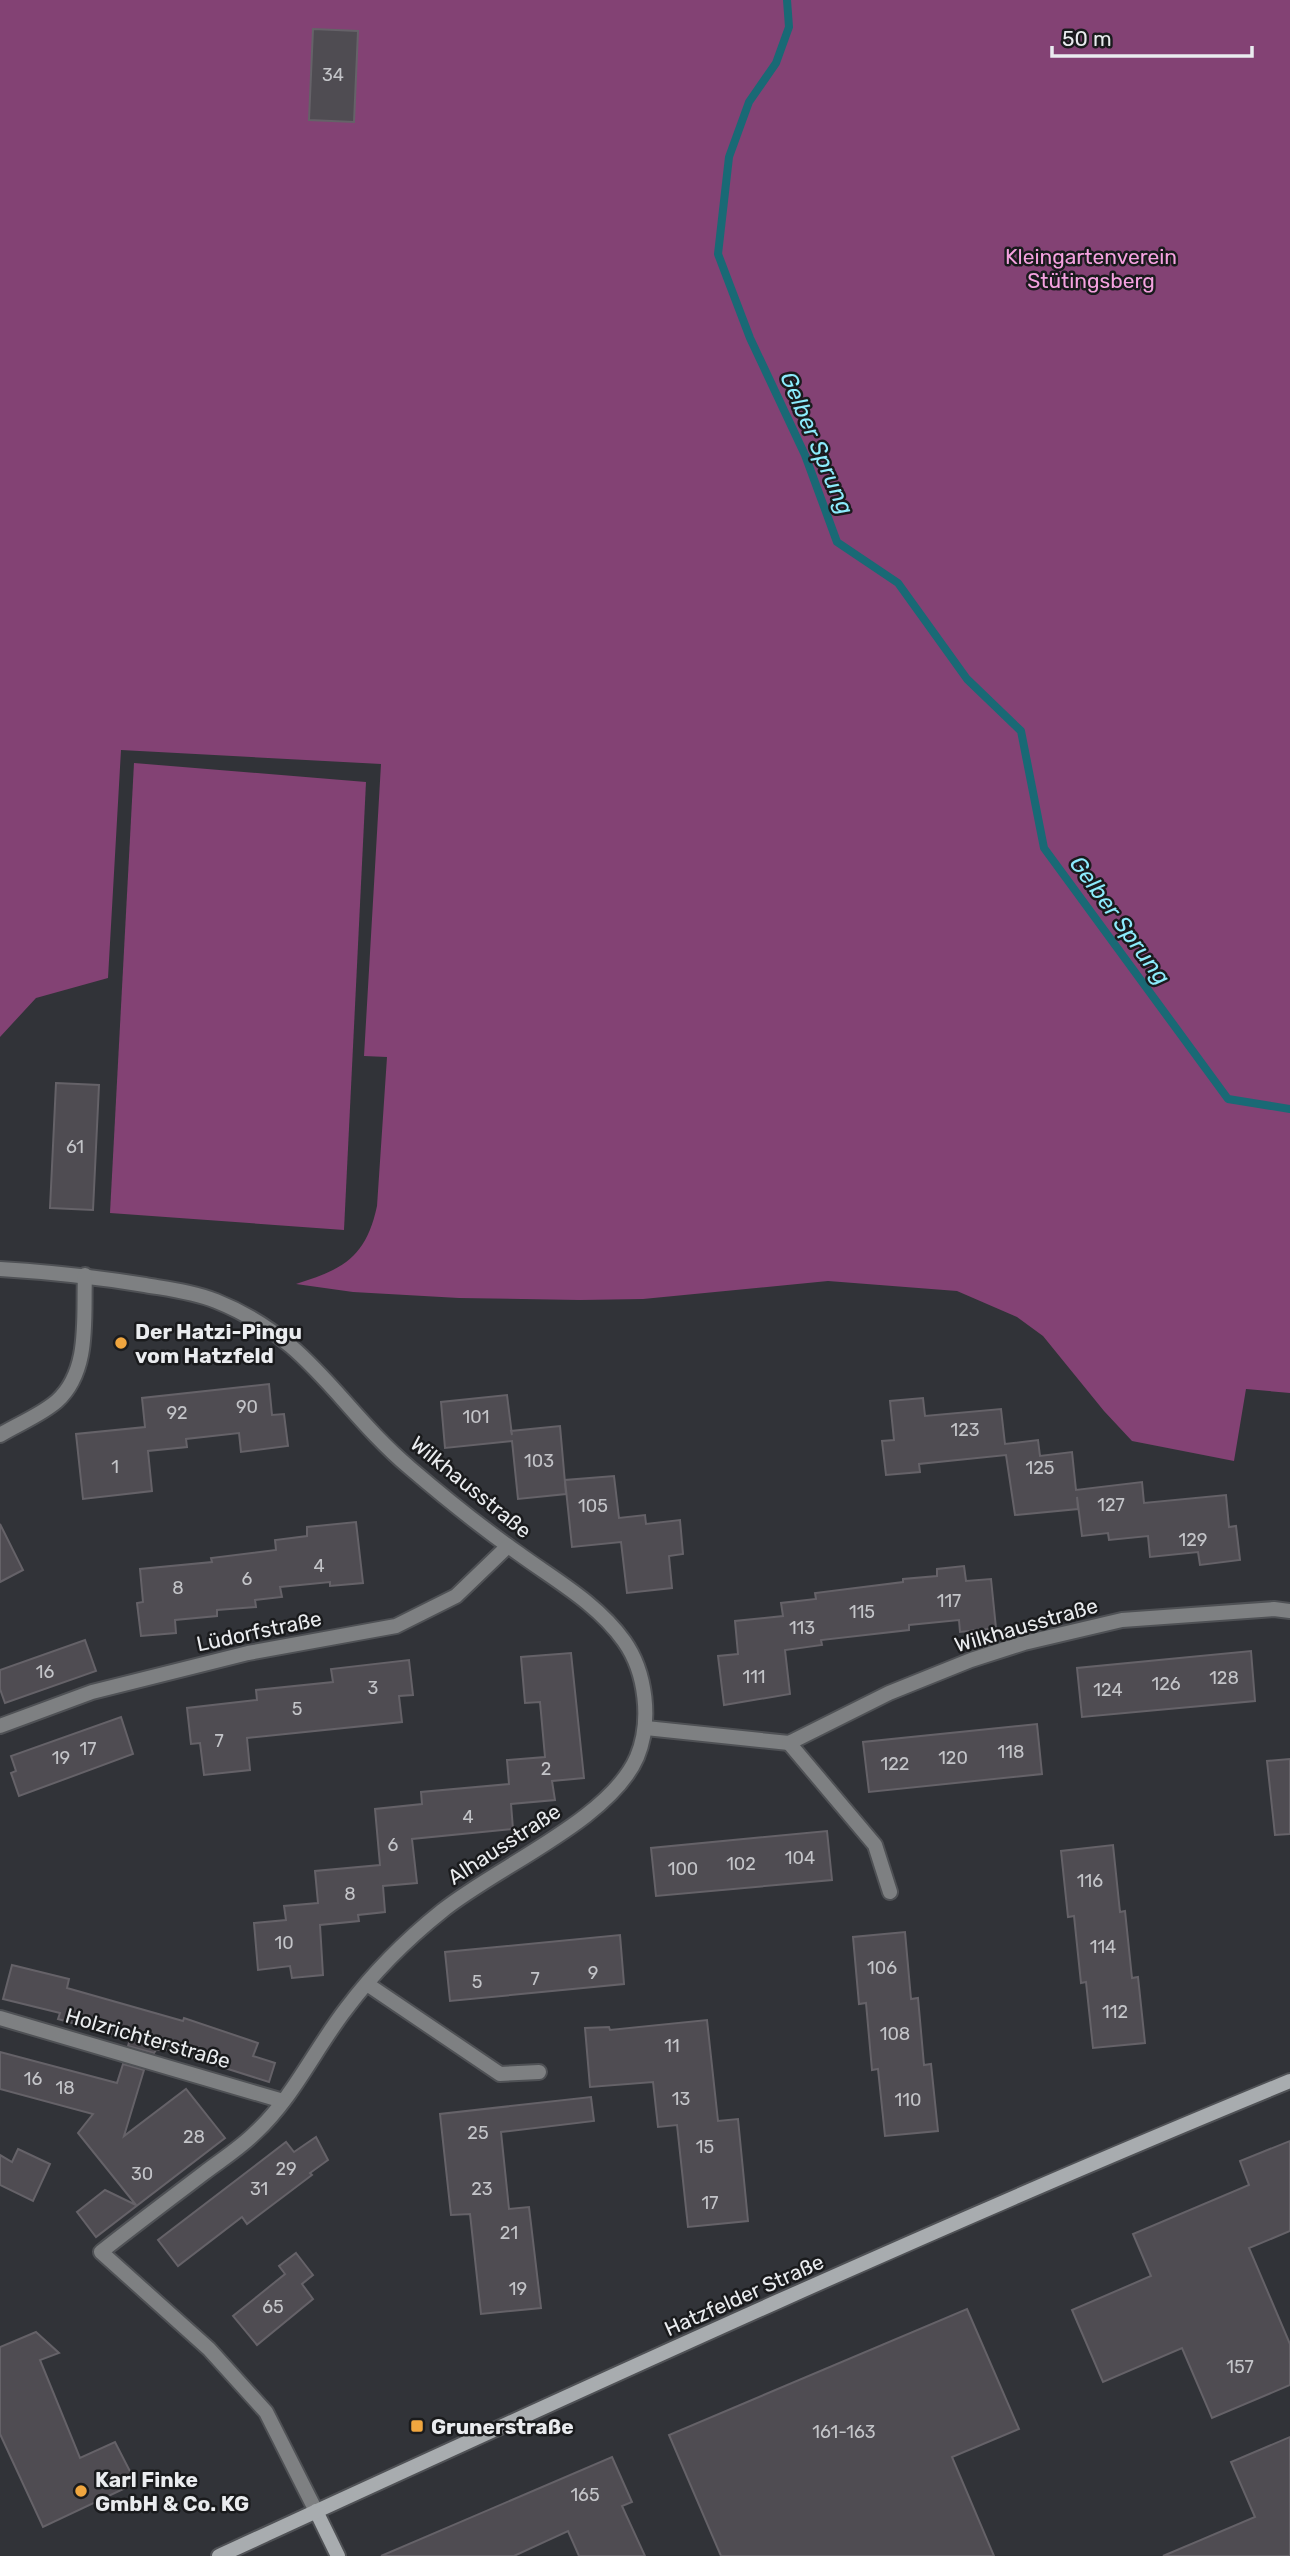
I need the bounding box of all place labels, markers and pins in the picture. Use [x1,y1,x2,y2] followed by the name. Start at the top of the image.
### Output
[135,1319,302,1368] place label: Der Hatzi-Pingu vom Hatzfeld
[113,1335,129,1351] marker: Der Hatzi-Pingu vom Hatzfeld
[431,2414,574,2439] place label: Grunerstraße
[409,2418,425,2434] marker: Grunerstraße
[95,2467,249,2516] place label: Karl Finke GmbH & Co. KG
[73,2483,89,2499] marker: Karl Finke GmbH & Co. KG

